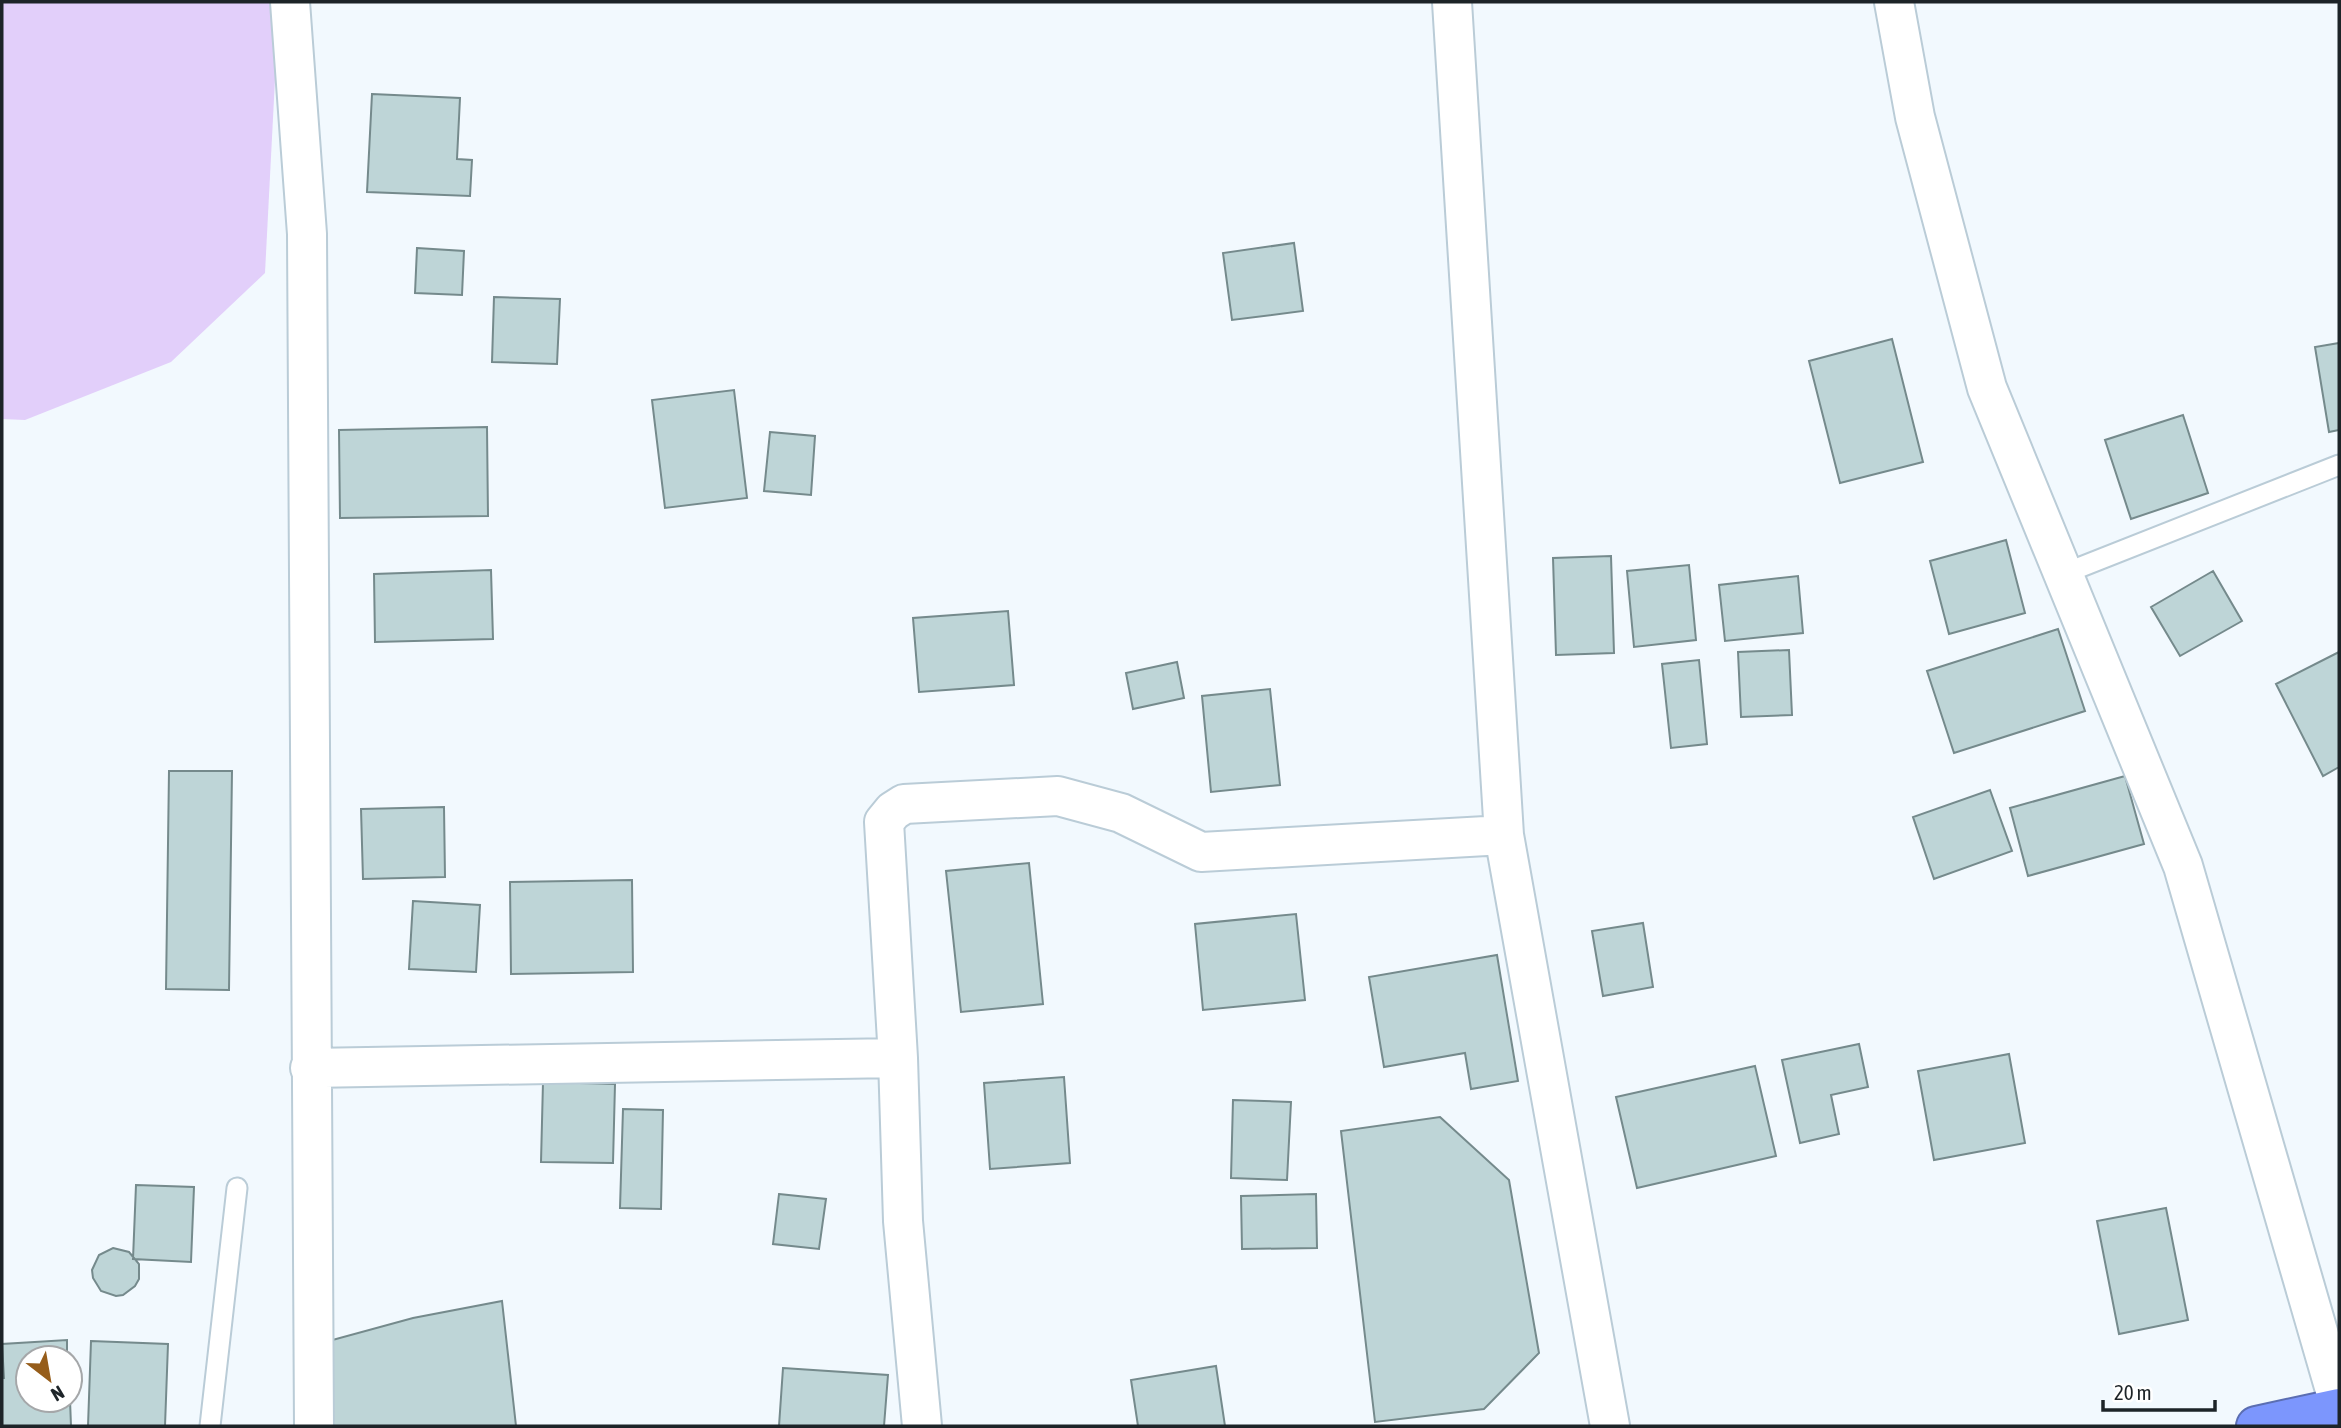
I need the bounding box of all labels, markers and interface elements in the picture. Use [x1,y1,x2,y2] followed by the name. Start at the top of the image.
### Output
[14,1344,84,1414] north arrow
[2103,1368,2215,1412] scale bar
[2114,1380,2152,1404] text: 20 m
[47,1381,68,1406] text: N

